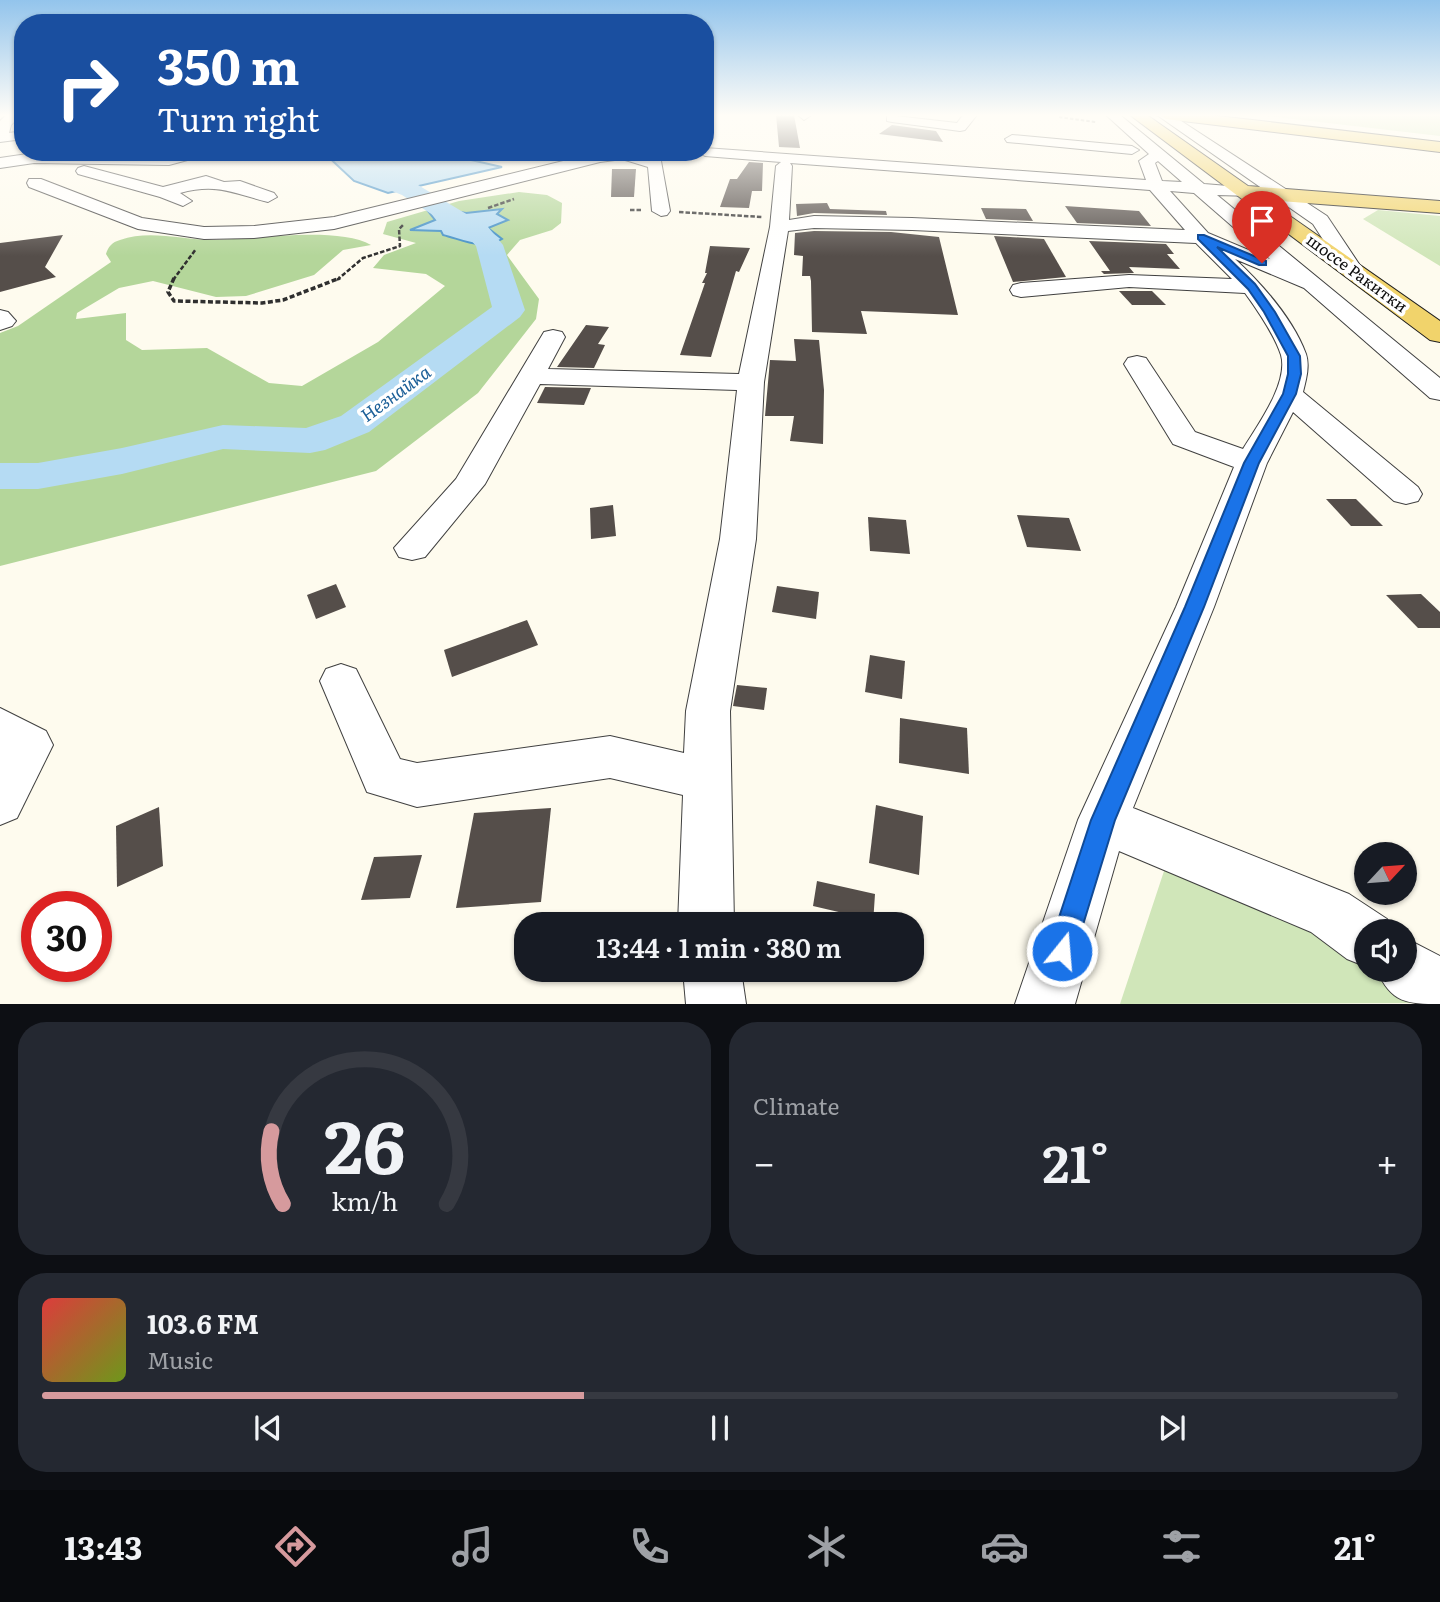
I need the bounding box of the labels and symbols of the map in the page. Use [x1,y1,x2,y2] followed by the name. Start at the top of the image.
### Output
[1232,191,1292,263] pin
[1302,227,1413,317] street label: шоссе Ракитки
[354,358,436,428] water label: Незнайка
[1354,842,1418,905] north arrow
[21,891,112,982] speed limit sign: 30
[1025,914,1099,988] position arrow

